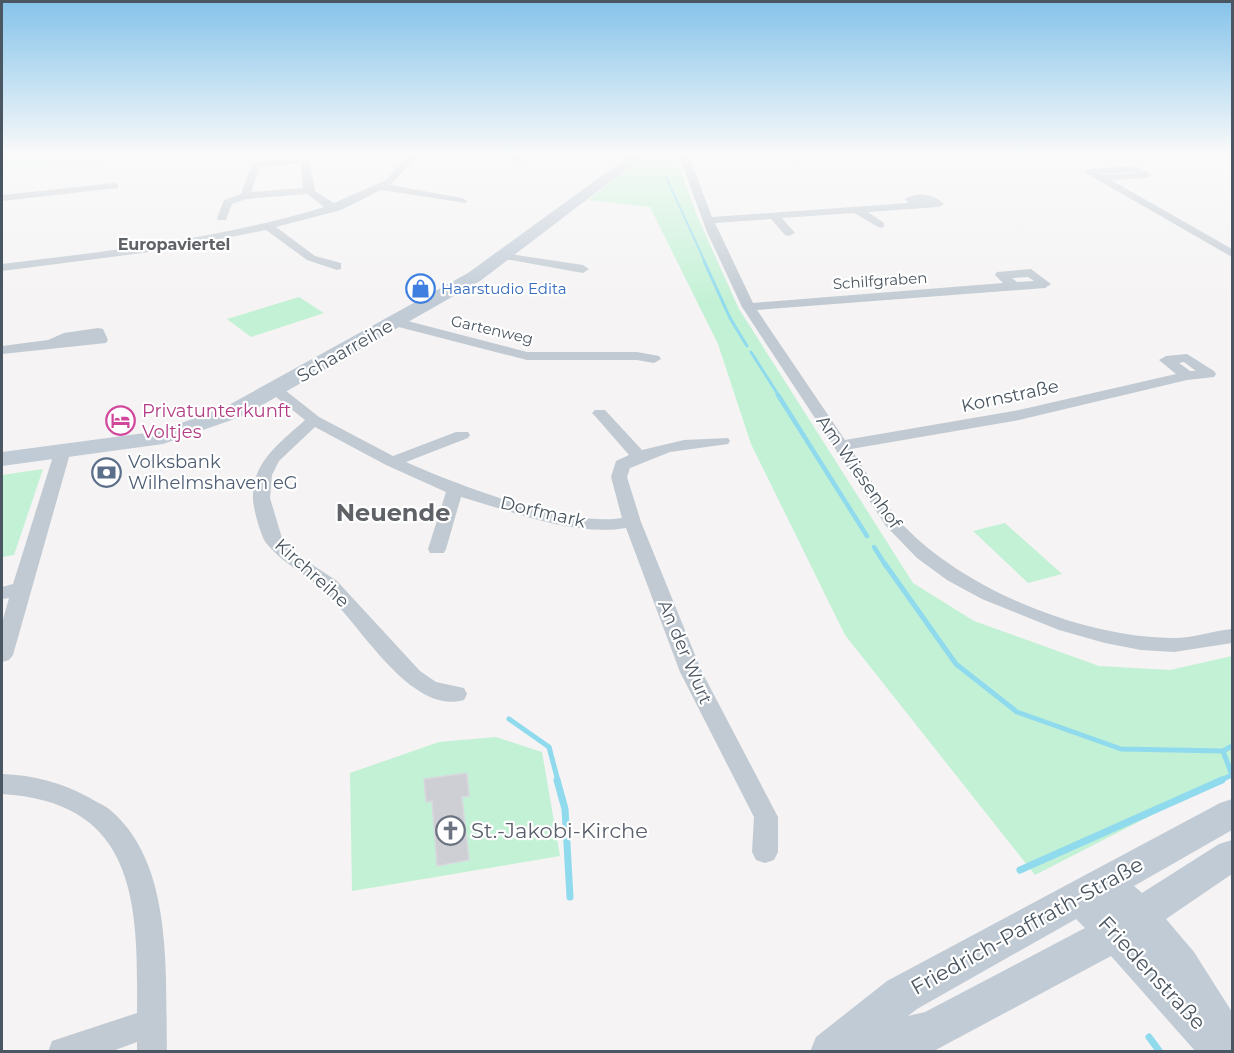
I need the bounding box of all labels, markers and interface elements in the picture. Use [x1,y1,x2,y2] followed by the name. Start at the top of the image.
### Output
[118,235,230,254] district label: Europaviertel
[832,268,928,293] street label: Schilfgraben
[404,273,436,305] shop icon: Haarstudio Edita
[441,279,567,298] place label: Haarstudio Edita
[449,311,535,348] street label: Gartenweg
[293,315,397,387] street label: Schaarreihe
[959,375,1061,417] street label: Kornstraße
[142,400,291,443] place label: Privatunterkunft Voltjes
[105,405,137,437] hotel icon: Privatunterkunft Voltjes
[812,411,907,534] street label: Am Wiesenhof
[128,451,298,494] place label: Volksbank Wilhelmshaven eG
[91,456,123,488] bank icon: Volksbank Wilhelmshaven eG
[498,491,588,533] street label: Dorfmark
[336,498,450,527] district label: Neuende
[270,534,354,612] street label: Kirchreihe
[653,597,717,707] street label: An der Wurt
[434,815,466,847] church icon: St.-Jakobi-Kirche
[471,818,648,843] place label: St.-Jakobi-Kirche
[906,851,1147,1000] street label: Friedrich-Paffrath-Straße
[1093,911,1211,1035] street label: Friedenstraße

